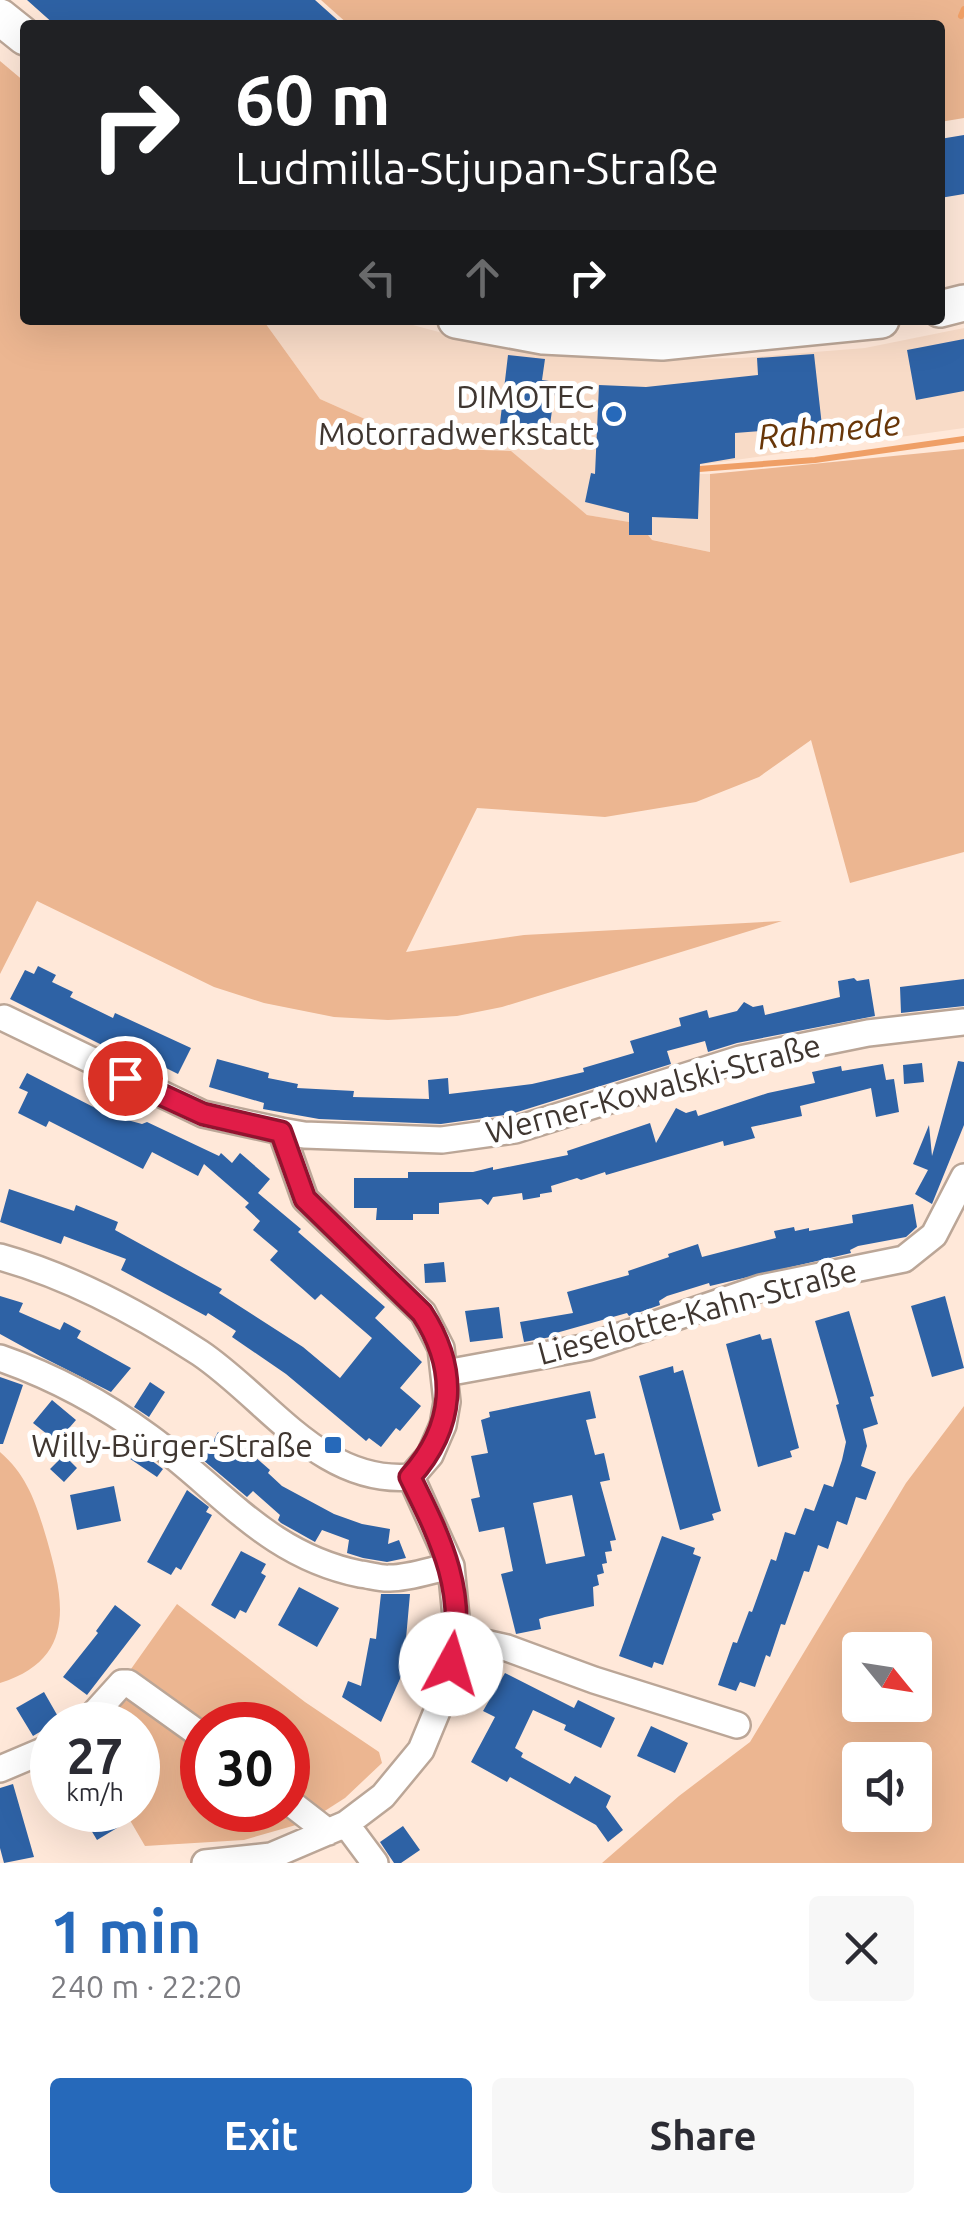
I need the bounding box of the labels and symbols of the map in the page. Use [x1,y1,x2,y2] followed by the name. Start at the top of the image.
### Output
[318,378,594,451] place label: DIMOTEC Motorradwerkstatt
[756,402,903,456] water label: Rahmede
[603,403,625,425] marker: DIMOTEC Motorradwerkstatt
[482,1026,824,1150] street label: Werner-Kowalski-Straße
[83,1036,168,1121] pin
[533,1251,861,1371] street label: Lieselotte-Kahn-Straße
[31,1427,313,1463] place label: Willy-Bürger-Straße
[322,1434,344,1456] marker: Willy-Bürger-Straße
[399,1612,503,1716] position arrow
[842,1632,932,1722] north arrow
[180,1702,310,1832] speed limit sign: 30

